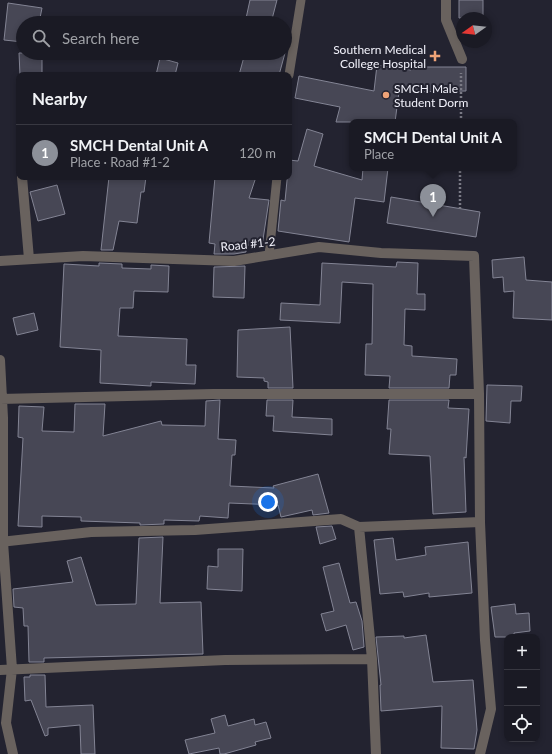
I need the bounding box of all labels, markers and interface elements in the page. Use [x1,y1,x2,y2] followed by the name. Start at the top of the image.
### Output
[456,12,492,48] north arrow
[16,16,292,60] search box
[30,27,52,49] icon: search
[62,29,139,47] text: Search here
[333,42,426,71] place label: Southern Medical College Hospital
[429,50,441,62] marker: Southern Medical College Hospital
[394,81,468,110] place label: SMCH Male Student Dorm
[32,88,87,109] text: Nearby
[381,90,391,100] marker: SMCH Male Student Dorm
[349,119,517,171] popup
[364,128,502,146] text: SMCH Dental Unit A
[70,136,208,154] text: SMCH Dental Unit A
[41,145,49,161] text: 1
[239,145,276,161] text: 120 m
[364,146,394,162] text: Place
[70,154,170,170] text: Place · Road #1-2
[420,184,446,217] pin: 1
[220,234,276,254] street label: Road #1-2
[258,492,278,512] your location
[504,634,540,742] map controls
[504,634,540,670] button: +
[504,670,540,706] button: −
[504,706,540,742] button: locate

